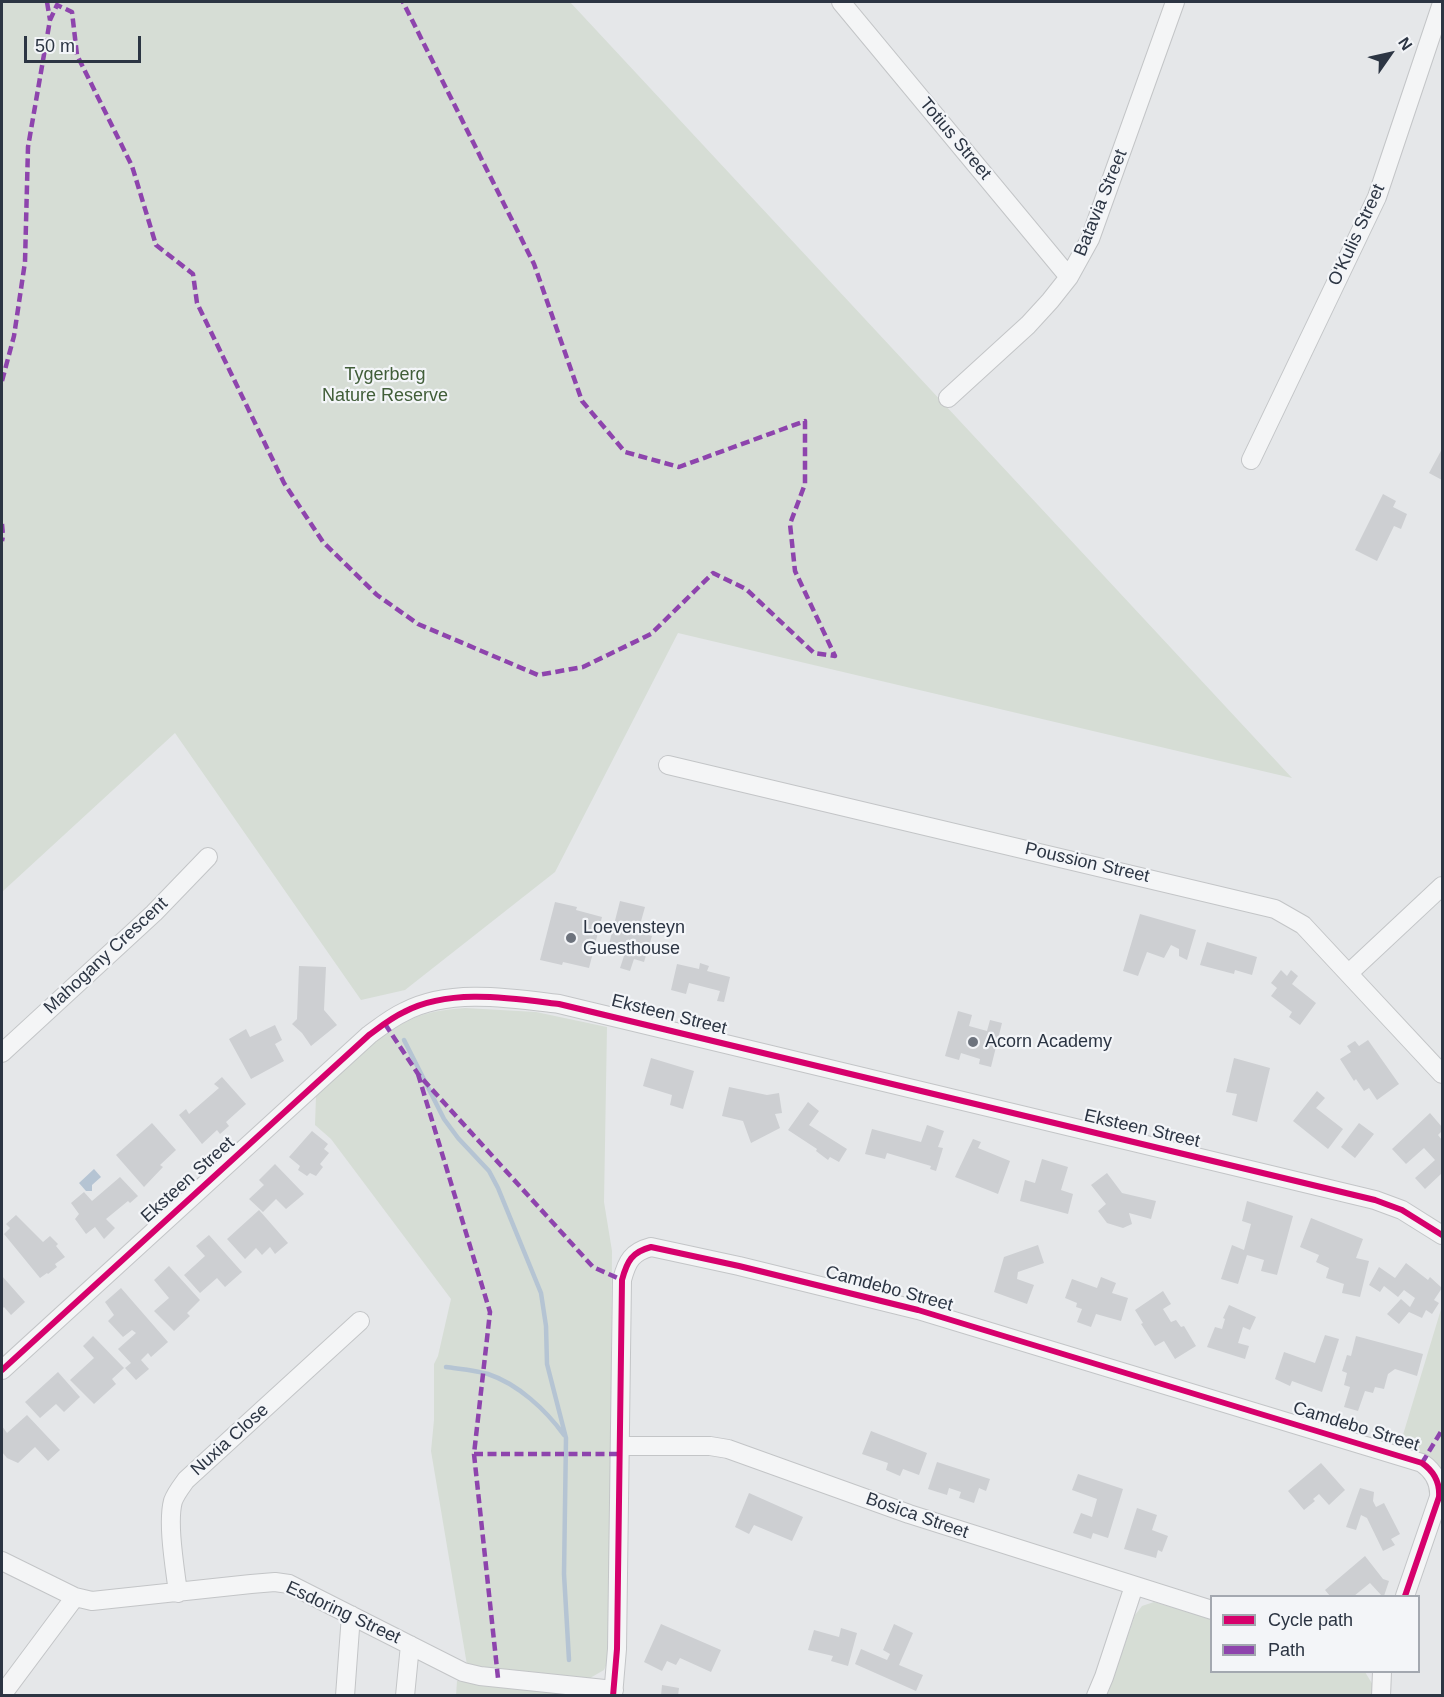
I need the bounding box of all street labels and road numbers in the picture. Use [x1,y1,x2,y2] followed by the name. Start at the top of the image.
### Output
[915,94,995,184] street label: Totius Street
[1070,147,1132,259] street label: Batavia Street
[1324,181,1390,289] street label: O'Kulis Street
[1023,838,1151,888] street label: Poussion Street
[40,893,172,1019] street label: Mahogany Crescent
[609,990,729,1040] street label: Eksteen Street
[1082,1105,1202,1153] street label: Eksteen Street
[137,1132,239,1228] street label: Eksteen Street
[823,1262,955,1316] street label: Camdebo Street
[1290,1398,1422,1456] street label: Camdebo Street
[187,1400,273,1480] street label: Nuxia Close
[863,1488,971,1544] street label: Bosica Street
[282,1577,404,1649] street label: Esdoring Street

